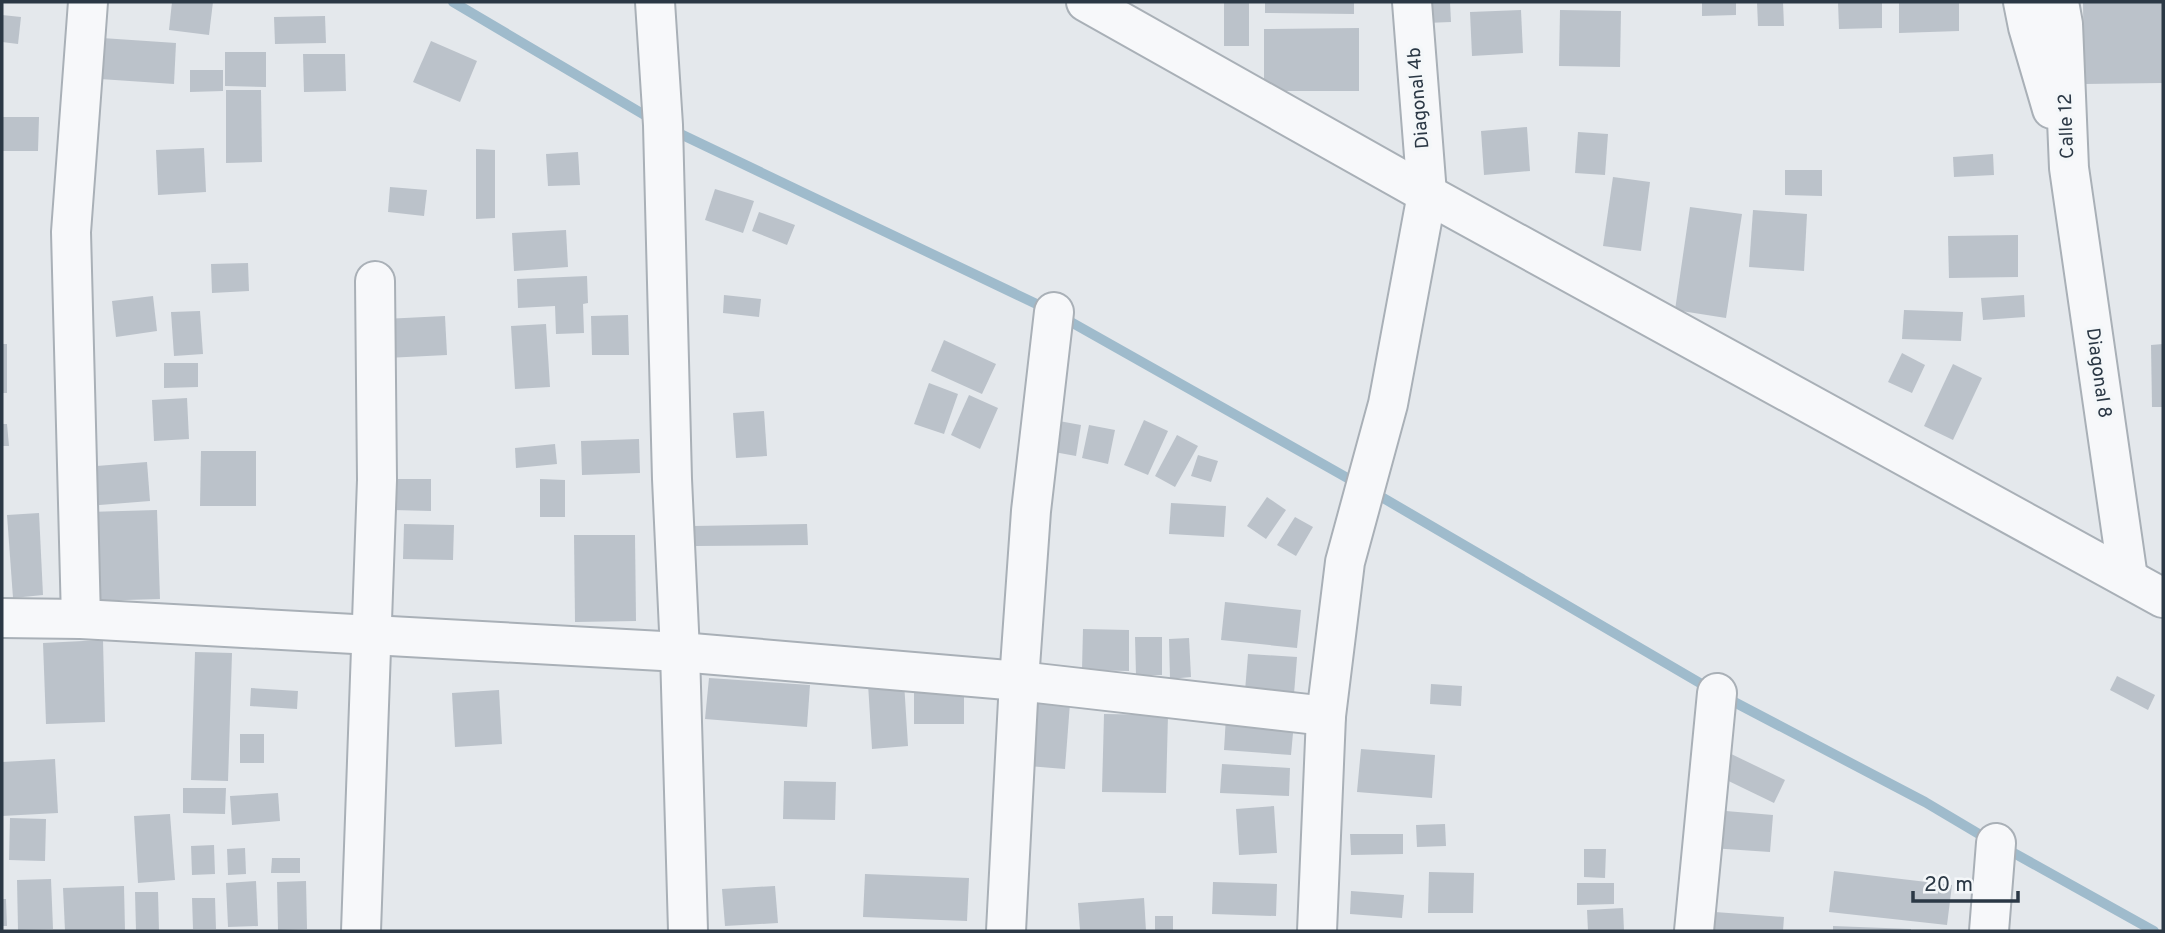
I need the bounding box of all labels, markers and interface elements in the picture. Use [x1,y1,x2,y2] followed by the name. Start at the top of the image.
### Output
[1403,46,1435,150] street label: Diagonal 4b
[2054,93,2080,159] street label: Calle 12
[2080,326,2116,420] street label: Diagonal 8
[1913,860,2018,904] scale bar
[1924,872,1973,899] text: 20 m

